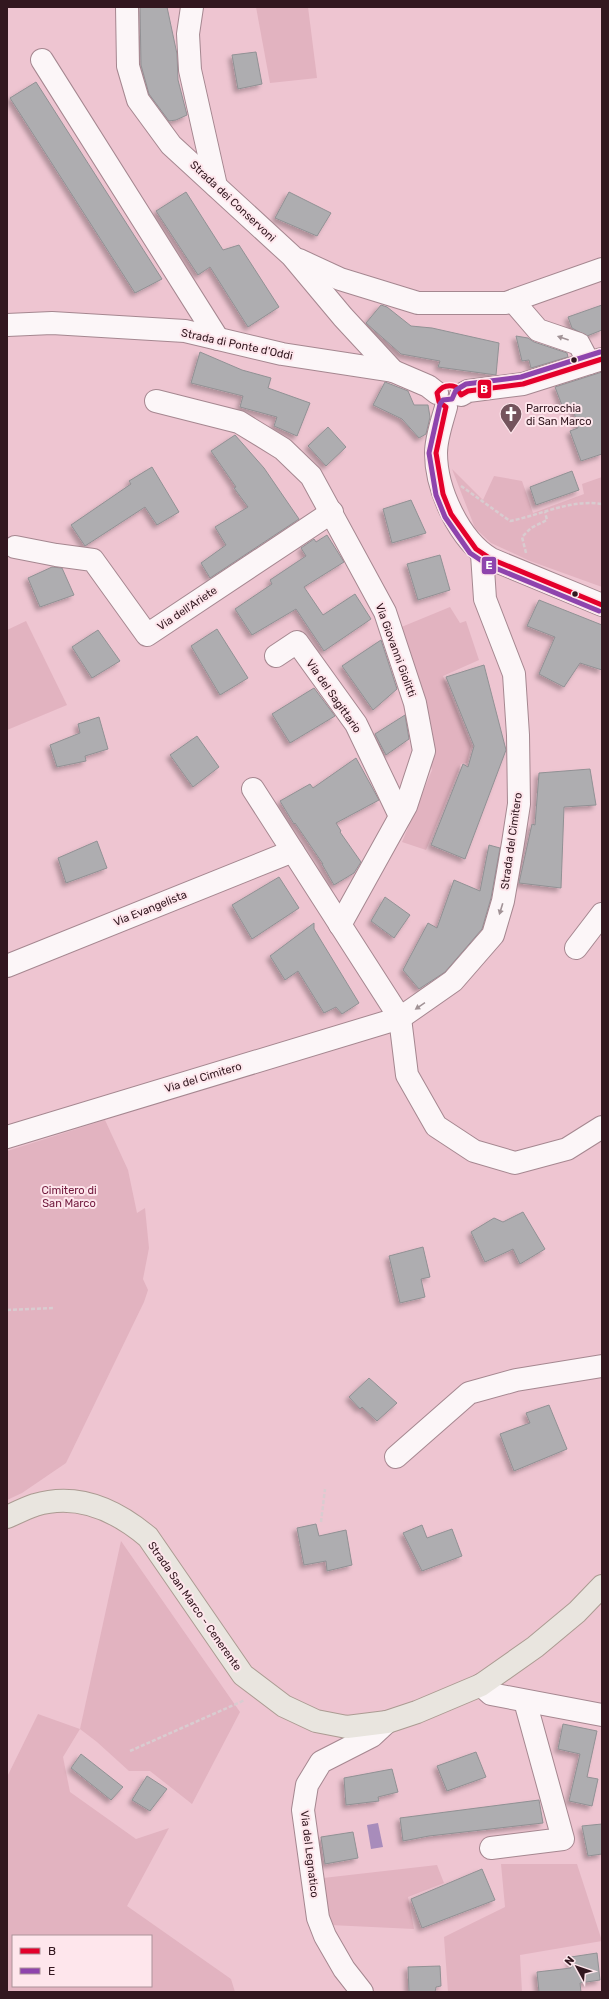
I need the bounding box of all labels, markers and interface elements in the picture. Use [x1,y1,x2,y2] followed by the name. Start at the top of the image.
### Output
[187,158,278,244] street label: Strada dei Conservoni
[180,326,294,363] street label: Strada di Ponte d'Oddi
[557,335,569,341] one-way arrow
[569,355,579,365] unlabelled marker
[477,379,492,399] line badge: B
[480,383,488,396] text: B
[498,401,524,434] church icon: Parrocchia di San Marco
[526,402,591,428] place label: Parrocchia di San Marco
[481,556,497,575] line badge: E
[485,559,493,572] text: E
[155,584,220,633] street label: Via dell'Ariete
[570,589,580,599] unlabelled marker
[373,602,418,699] street label: Via Giovanni Giolitti
[303,657,364,736] street label: Via del Sagittario
[498,792,525,890] street label: Strada del Cimitero
[112,888,189,929] street label: Via Evangelista
[498,903,504,915] one-way arrow
[415,1002,425,1010] one-way arrow
[163,1060,243,1095] street label: Via del Cimitero
[41,1184,97,1210] park label: Cimitero di San Marco
[145,1539,244,1673] street label: Strada San Marco - Cenerente
[298,1810,321,1898] street label: Via del Legnatico
[12,1935,152,1987] legend
[48,1944,56,1958] text: B
[557,1947,597,1987] north arrow
[562,1954,577,1968] text: N
[48,1964,55,1978] text: E

